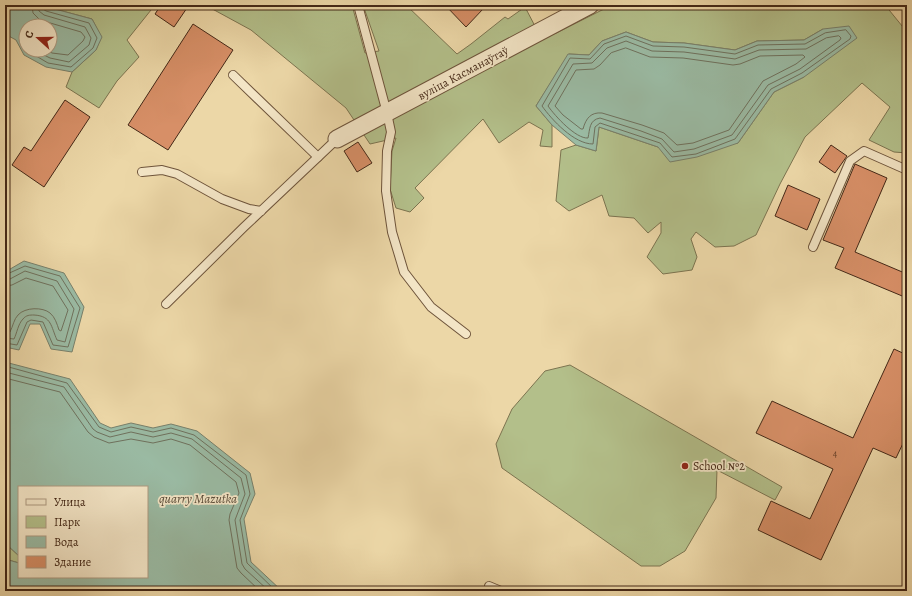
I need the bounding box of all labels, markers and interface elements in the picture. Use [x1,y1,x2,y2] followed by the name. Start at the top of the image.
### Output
[18,18,58,58] north arrow
[21,29,37,40] text: С
[415,42,512,104] street label: вуліца Касманаўтаў
[833,447,838,460] house number: 4
[693,458,745,474] place label: School №2
[680,461,690,471] marker: School №2
[18,486,148,578] legend
[159,490,237,507] water label: quarry Mazutka
[54,494,86,510] text: Улица
[54,514,80,530] text: Парк
[54,534,79,550] text: Вода
[54,554,91,570] text: Здание

